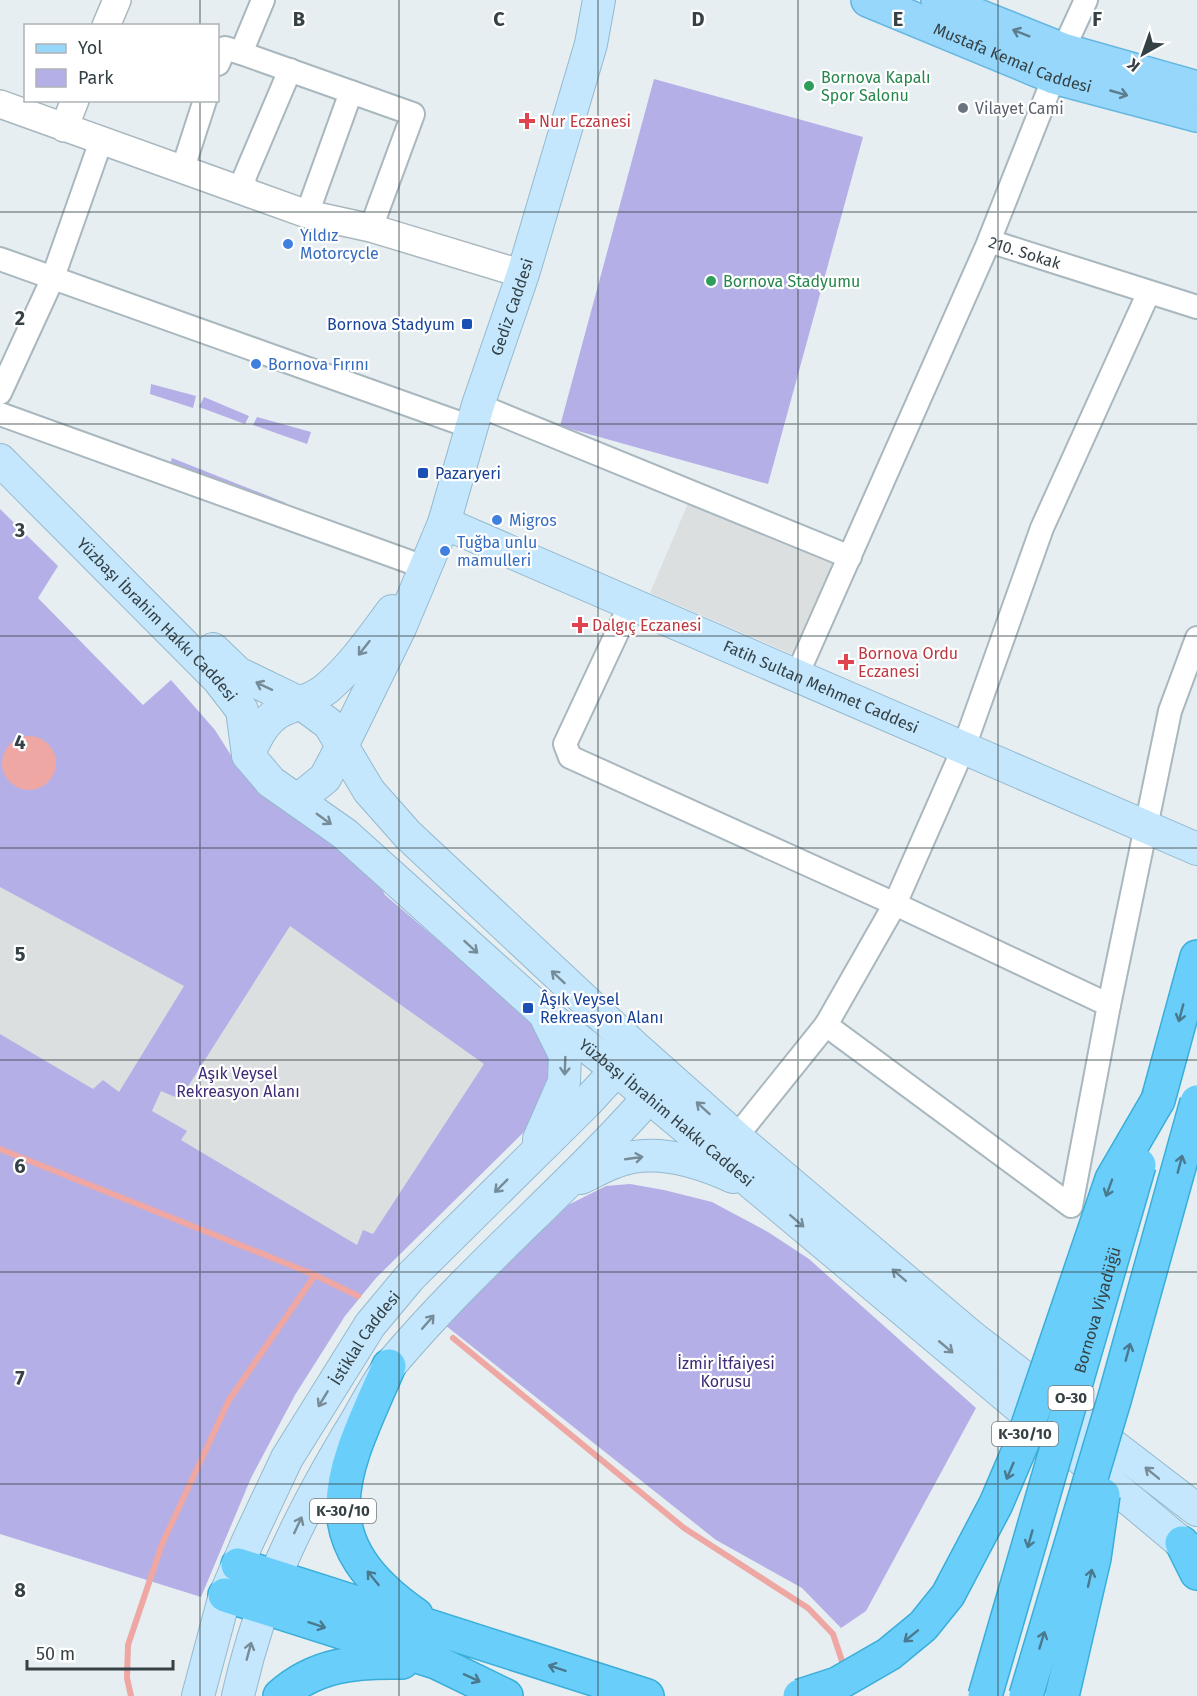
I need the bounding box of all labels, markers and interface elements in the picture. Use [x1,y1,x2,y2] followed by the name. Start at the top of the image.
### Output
[293,7,305,31] text: B
[493,7,505,31] text: C
[691,7,705,31] text: D
[893,7,903,31] text: E
[1092,7,1102,31] text: F
[931,19,1094,96] street label: Mustafa Kemal Caddesi
[24,24,219,102] legend
[1113,24,1173,84] north arrow
[1012,27,1031,38] one-way arrow
[78,37,103,59] text: Yol
[1123,54,1144,76] text: K
[78,67,114,89] text: Park
[821,68,931,105] place label: Bornova Kapalı Spor Salonu
[802,79,816,93] marker: Bornova Kapalı Spor Salonu
[1109,88,1128,99] one-way arrow
[975,99,1064,118] place label: Vilayet Cami
[956,101,970,115] marker: Vilayet Cami
[539,112,631,131] place label: Nur Eczanesi
[520,114,534,128] marker: Nur Eczanesi
[300,226,379,263] place label: Yıldız Motorcycle
[986,232,1064,273] street label: 210. Sokak
[281,237,295,251] marker: Yıldız Motorcycle
[486,256,537,358] street label: Gediz Caddesi
[723,272,860,291] place label: Bornova Stadyumu
[704,274,718,288] marker: Bornova Stadyumu
[15,306,25,330] text: 2
[327,315,455,334] place label: Bornova Stadyum
[460,317,474,331] marker: Bornova Stadyum
[268,355,369,374] place label: Bornova Fırını
[249,357,263,371] marker: Bornova Fırını
[435,464,501,483] place label: Pazaryeri
[416,466,430,480] marker: Pazaryeri
[509,511,557,530] place label: Migros
[490,513,504,527] marker: Migros
[14,518,25,542] text: 3
[457,533,537,570] place label: Tuğba unlu mamulleri
[73,534,241,705] street label: Yüzbaşı İbrahim Hakkı Caddesi
[438,544,452,558] marker: Tuğba unlu mamulleri
[592,616,702,636] place label: Dalgıç Eczanesi
[573,618,587,632] marker: Dalgıç Eczanesi
[721,636,922,737] street label: Fatih Sultan Mehmet Caddesi
[358,640,371,656] one-way arrow
[858,644,958,681] place label: Bornova Ordu Eczanesi
[839,655,853,669] marker: Bornova Ordu Eczanesi
[255,679,273,691] one-way arrow
[14,730,26,754] text: 4
[315,813,331,825] one-way arrow
[463,940,478,954] one-way arrow
[15,942,26,966] text: 5
[551,969,566,984] one-way arrow
[540,989,664,1027] place label: Âşık Veysel Rekreasyon Alanı
[521,1001,535,1015] marker: Âşık Veysel Rekreasyon Alanı
[1175,1003,1187,1022] one-way arrow
[575,1035,758,1190] street label: Yüzbaşı İbrahim Hakkı Caddesi
[559,1056,570,1076] one-way arrow
[176,1064,300,1101] park label: Aşık Veysel Rekreasyon Alanı
[696,1101,711,1115] one-way arrow
[624,1153,643,1164] one-way arrow
[14,1154,26,1178] text: 6
[1174,1155,1186,1174] one-way arrow
[494,1178,509,1193] one-way arrow
[1103,1178,1114,1196] one-way arrow
[789,1214,804,1228] one-way arrow
[1070,1245,1124,1375] street label: Bornova Viyadüğü
[891,1268,907,1281] one-way arrow
[325,1287,404,1388] street label: İstiklal Caddesi
[421,1315,435,1330] one-way arrow
[938,1340,953,1354] one-way arrow
[1122,1343,1134,1362] one-way arrow
[677,1353,775,1391] park label: İzmir İtfaiyesi Korusu
[15,1366,25,1390] text: 7
[1048,1386,1094,1410] road number: O-30
[317,1390,329,1407] one-way arrow
[992,1422,1058,1446] road number: K-30/10
[1004,1461,1015,1479] one-way arrow
[1145,1466,1160,1480] one-way arrow
[310,1499,376,1523] road number: K-30/10
[293,1516,305,1534] one-way arrow
[1024,1529,1035,1548] one-way arrow
[1084,1569,1096,1588] one-way arrow
[367,1570,380,1586] one-way arrow
[14,1578,26,1602] text: 8
[307,1621,326,1632] one-way arrow
[903,1630,919,1643] one-way arrow
[1037,1631,1048,1650] one-way arrow
[27,1633,172,1671] scale bar
[244,1642,255,1661] one-way arrow
[36,1643,75,1665] text: 50 m
[548,1662,567,1673] one-way arrow
[462,1673,480,1685] one-way arrow

